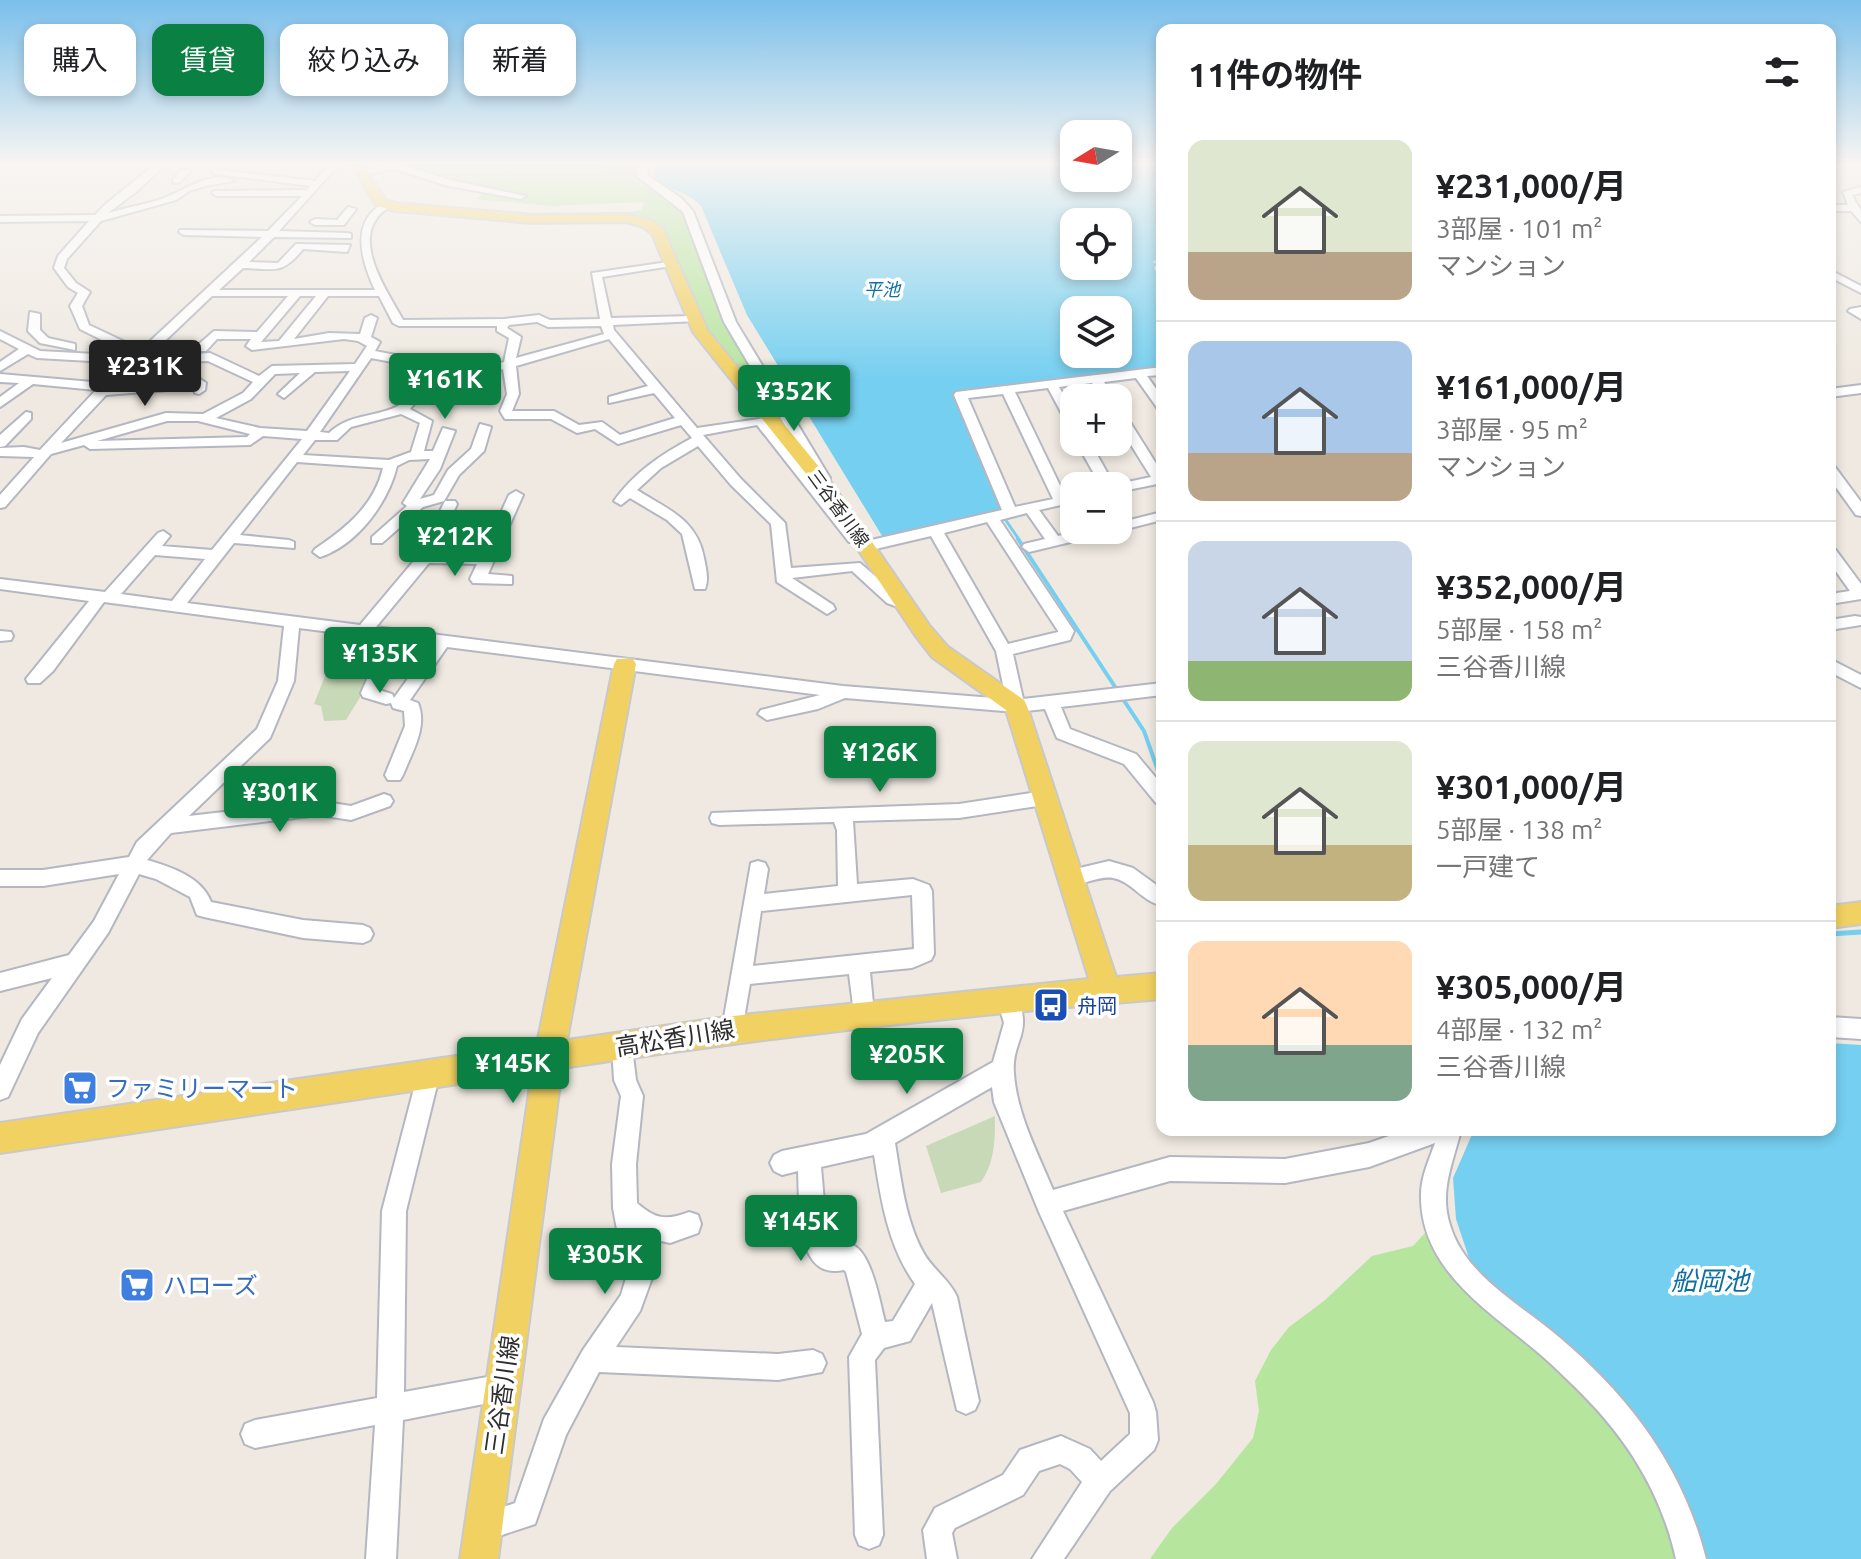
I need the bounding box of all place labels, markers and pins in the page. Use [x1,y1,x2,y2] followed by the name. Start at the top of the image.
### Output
[89,340,201,408] pin: ¥231K
[389,353,501,421] pin: ¥161K
[738,365,850,433] pin: ¥352K
[399,510,511,578] pin: ¥212K
[324,627,436,695] pin: ¥135K
[824,726,936,794] pin: ¥126K
[224,766,336,834] pin: ¥301K
[1032,986,1070,1024] bus stop icon: 舟岡
[1077,994,1117,1017] place label: 舟岡
[851,1028,963,1096] pin: ¥205K
[457,1037,569,1105] pin: ¥145K
[61,1069,99,1107] supermarket icon: ファミリーマート
[106,1075,298,1102] place label: ファミリーマート
[745,1195,857,1263] pin: ¥145K
[549,1228,661,1296] pin: ¥305K
[118,1266,156,1304] supermarket icon: ハローズ
[163,1272,258,1299] place label: ハローズ

